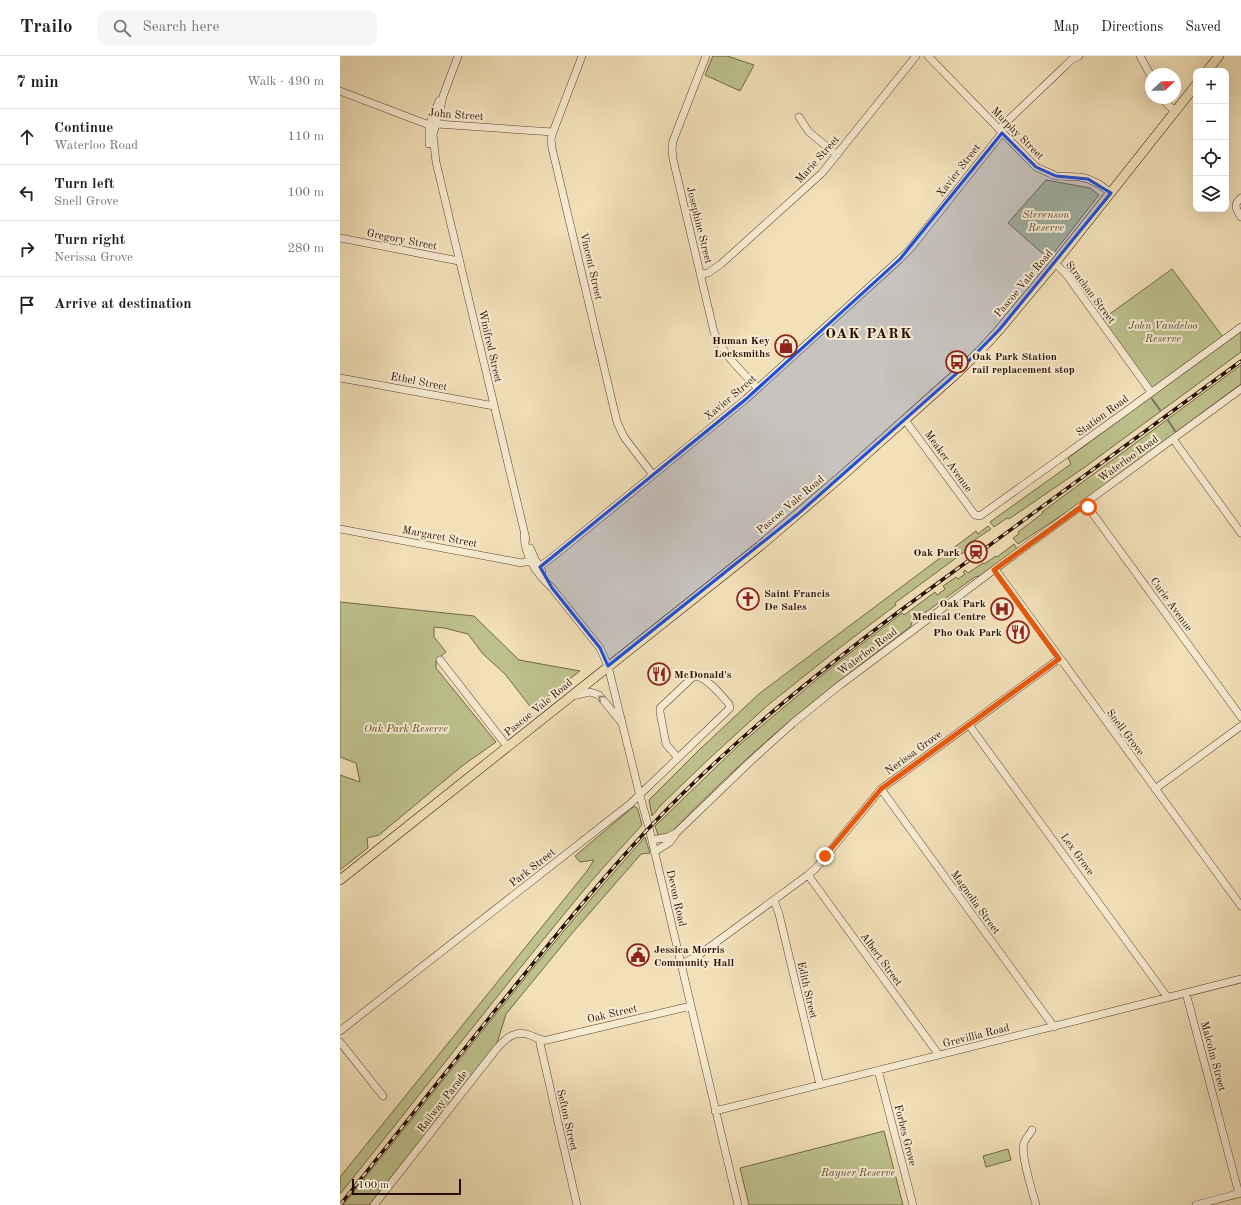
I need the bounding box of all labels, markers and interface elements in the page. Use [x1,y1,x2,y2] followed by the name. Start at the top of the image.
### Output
[97,10,377,46] search box
[111,17,133,39] icon: search
[20,18,73,37] text: Trailo
[143,20,219,35] text: Search here
[1053,20,1079,34] text: Map
[1101,20,1163,34] text: Directions
[1185,20,1221,34] text: Saved
[1145,68,1181,104] north arrow
[1193,68,1229,212] map controls
[1193,68,1229,104] button: +
[16,74,59,91] text: 7 min
[247,75,324,88] text: Walk · 490 m
[1193,104,1229,140] button: −
[989,106,1045,163] street label: Murphy Street
[428,108,484,123] street label: John Street
[54,121,113,136] text: Continue
[16,126,38,148] icon: ahead
[287,130,324,143] text: 110 m
[794,134,842,186] street label: Marie Street
[54,139,138,152] text: Waterloo Road
[1193,140,1229,176] button: locate
[935,142,983,200] street label: Xavier Street
[1193,176,1229,212] button: layers
[54,177,114,192] text: Turn left
[16,182,38,204] icon: left
[287,186,324,199] text: 100 m
[684,186,713,265] street label: Josephine Street
[54,195,119,208] text: Snell Grove
[1023,210,1070,234] park label: Stevenson Reserve
[366,228,438,253] street label: Gregory Street
[577,232,604,301] street label: Vincent Street
[54,233,125,248] text: Turn right
[16,238,38,260] icon: right
[287,242,324,255] text: 280 m
[993,248,1056,320] street label: Pascoe Vale Road
[54,251,133,264] text: Nerissa Grove
[1063,260,1117,326] street label: Strachan Street
[16,294,38,316] icon: arrive
[54,297,192,312] text: Arrive at destination
[476,309,503,384] street label: Winifred Street
[1128,321,1198,345] park label: John Vandeloo Reserve
[825,327,913,342] district label: OAK PARK
[773,333,799,359] shop icon: Human Key Locksmiths
[712,336,770,360] place label: Human Key Locksmiths
[944,349,970,375] bus stop icon: Oak Park Station rail replacement stop
[972,352,1075,376] place label: Oak Park Station rail replacement stop
[389,372,448,393] street label: Ethel Street
[703,373,759,423] street label: Xavier Street
[1075,393,1131,439] street label: Station Road
[922,429,974,495] street label: Meaker Avenue
[1097,434,1161,485] street label: Waterloo Road
[755,474,827,536] street label: Pascoe Vale Road
[1079,498,1097,516] route start
[401,525,478,550] street label: Margaret Street
[963,539,989,565] station icon: Oak Park
[914,548,960,559] place label: Oak Park
[1148,576,1194,634] street label: Curie Avenue
[735,586,761,612] church icon: Saint Francis De Sales
[764,589,830,613] place label: Saint Francis De Sales
[989,596,1015,622] hospital icon: Oak Park Medical Centre
[912,599,986,623] place label: Oak Park Medical Centre
[1005,619,1031,645] restaurant icon: Pho Oak Park
[836,626,900,678] street label: Waterloo Road
[933,628,1002,639] place label: Pho Oak Park
[646,661,672,687] restaurant icon: McDonald's
[674,670,732,681] place label: McDonald's
[503,677,575,739] street label: Pascoe Vale Road
[598,695,605,702] one-way arrow
[1104,708,1146,758] street label: Snell Grove
[364,724,448,735] park label: Oak Park Reserve
[884,729,944,777] street label: Nerissa Grove
[1058,832,1096,878] street label: Lex Grove
[508,847,558,889] street label: Park Street
[816,847,834,865] route end
[664,869,687,928] street label: Devon Road
[948,869,1002,937] street label: Magnolia Street
[858,931,904,989] street label: Albert Street
[625,942,651,968] public building icon: Jessica Morris Community Hall
[654,945,735,969] place label: Jessica Morris Community Hall
[795,961,818,1020] street label: Edith Street
[586,1003,639,1026] street label: Oak Street
[1198,1020,1227,1093] street label: Malcolm Street
[942,1023,1011,1050] street label: Grevillia Road
[416,1069,471,1135] street label: Railway Parade
[554,1088,579,1152] street label: Sefton Street
[892,1103,917,1167] street label: Forbes Grove
[820,1168,896,1179] park label: Rayner Reserve
[352,1177,461,1196] scale bar
[358,1180,389,1191] text: 100 m

